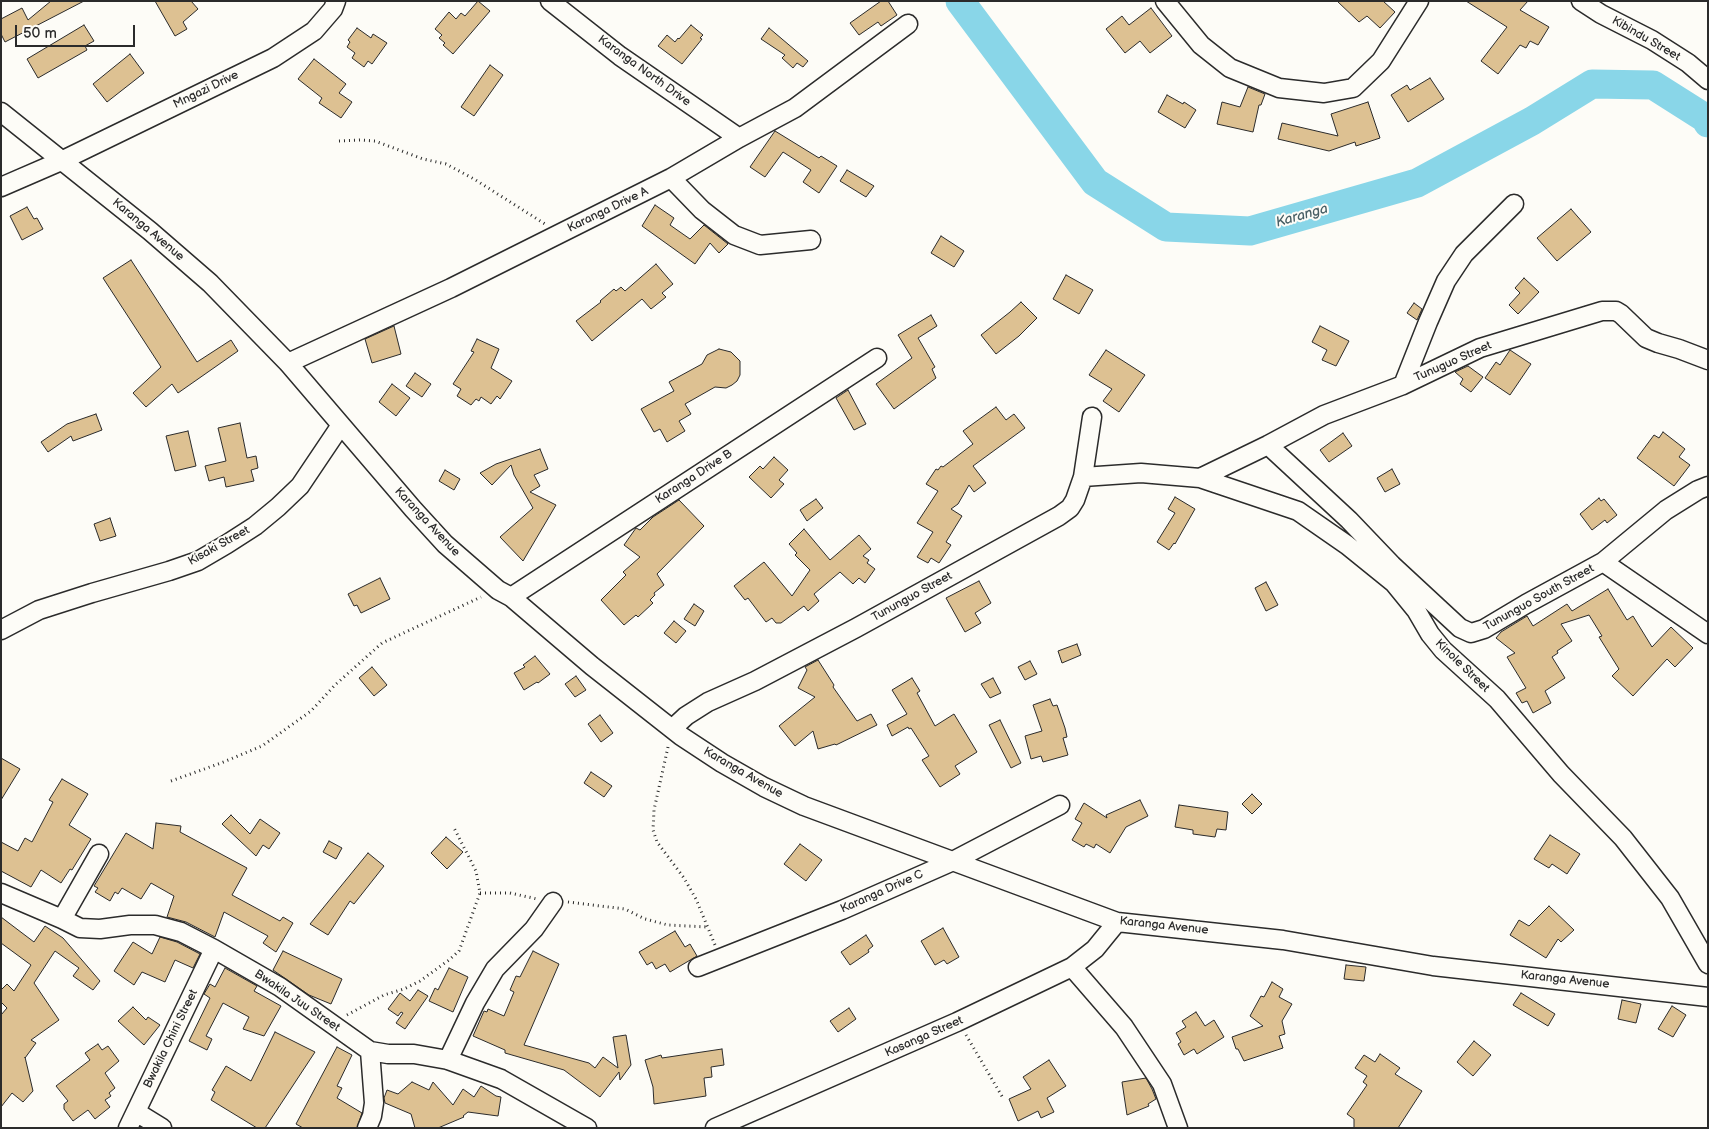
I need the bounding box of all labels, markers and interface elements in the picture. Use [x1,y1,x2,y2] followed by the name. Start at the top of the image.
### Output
[1609,14,1683,64] street label: Kibindu Street
[18,15,138,47] scale bar
[23,24,57,43] text: 50 m
[595,33,693,109] street label: Karanga North Drive
[171,68,241,112] street label: Mngazi Drive
[565,184,651,236] street label: Karanga Drive A
[109,196,187,264] street label: Karanga Avenue
[1274,201,1330,231] water label: Karanga
[1412,339,1494,385] street label: Tunuguo Street
[653,447,735,507] street label: Karanga Drive B
[391,484,463,560] street label: Karanga Avenue
[186,523,252,569] street label: Kisaki Street
[1481,562,1597,634] street label: Tununguo South Street
[869,569,955,625] street label: Tununguo Street
[1432,636,1492,696] street label: Kinole Street
[701,744,785,802] street label: Karanga Avenue
[838,867,926,917] street label: Karanga Drive C
[1119,914,1209,938] street label: Karanga Avenue
[251,967,343,1035] street label: Bwakila Juu Street
[1520,968,1610,992] street label: Karanga Avenue
[141,987,201,1091] street label: Bwakila Chini Street
[883,1013,965,1061] street label: Kasanga Street

